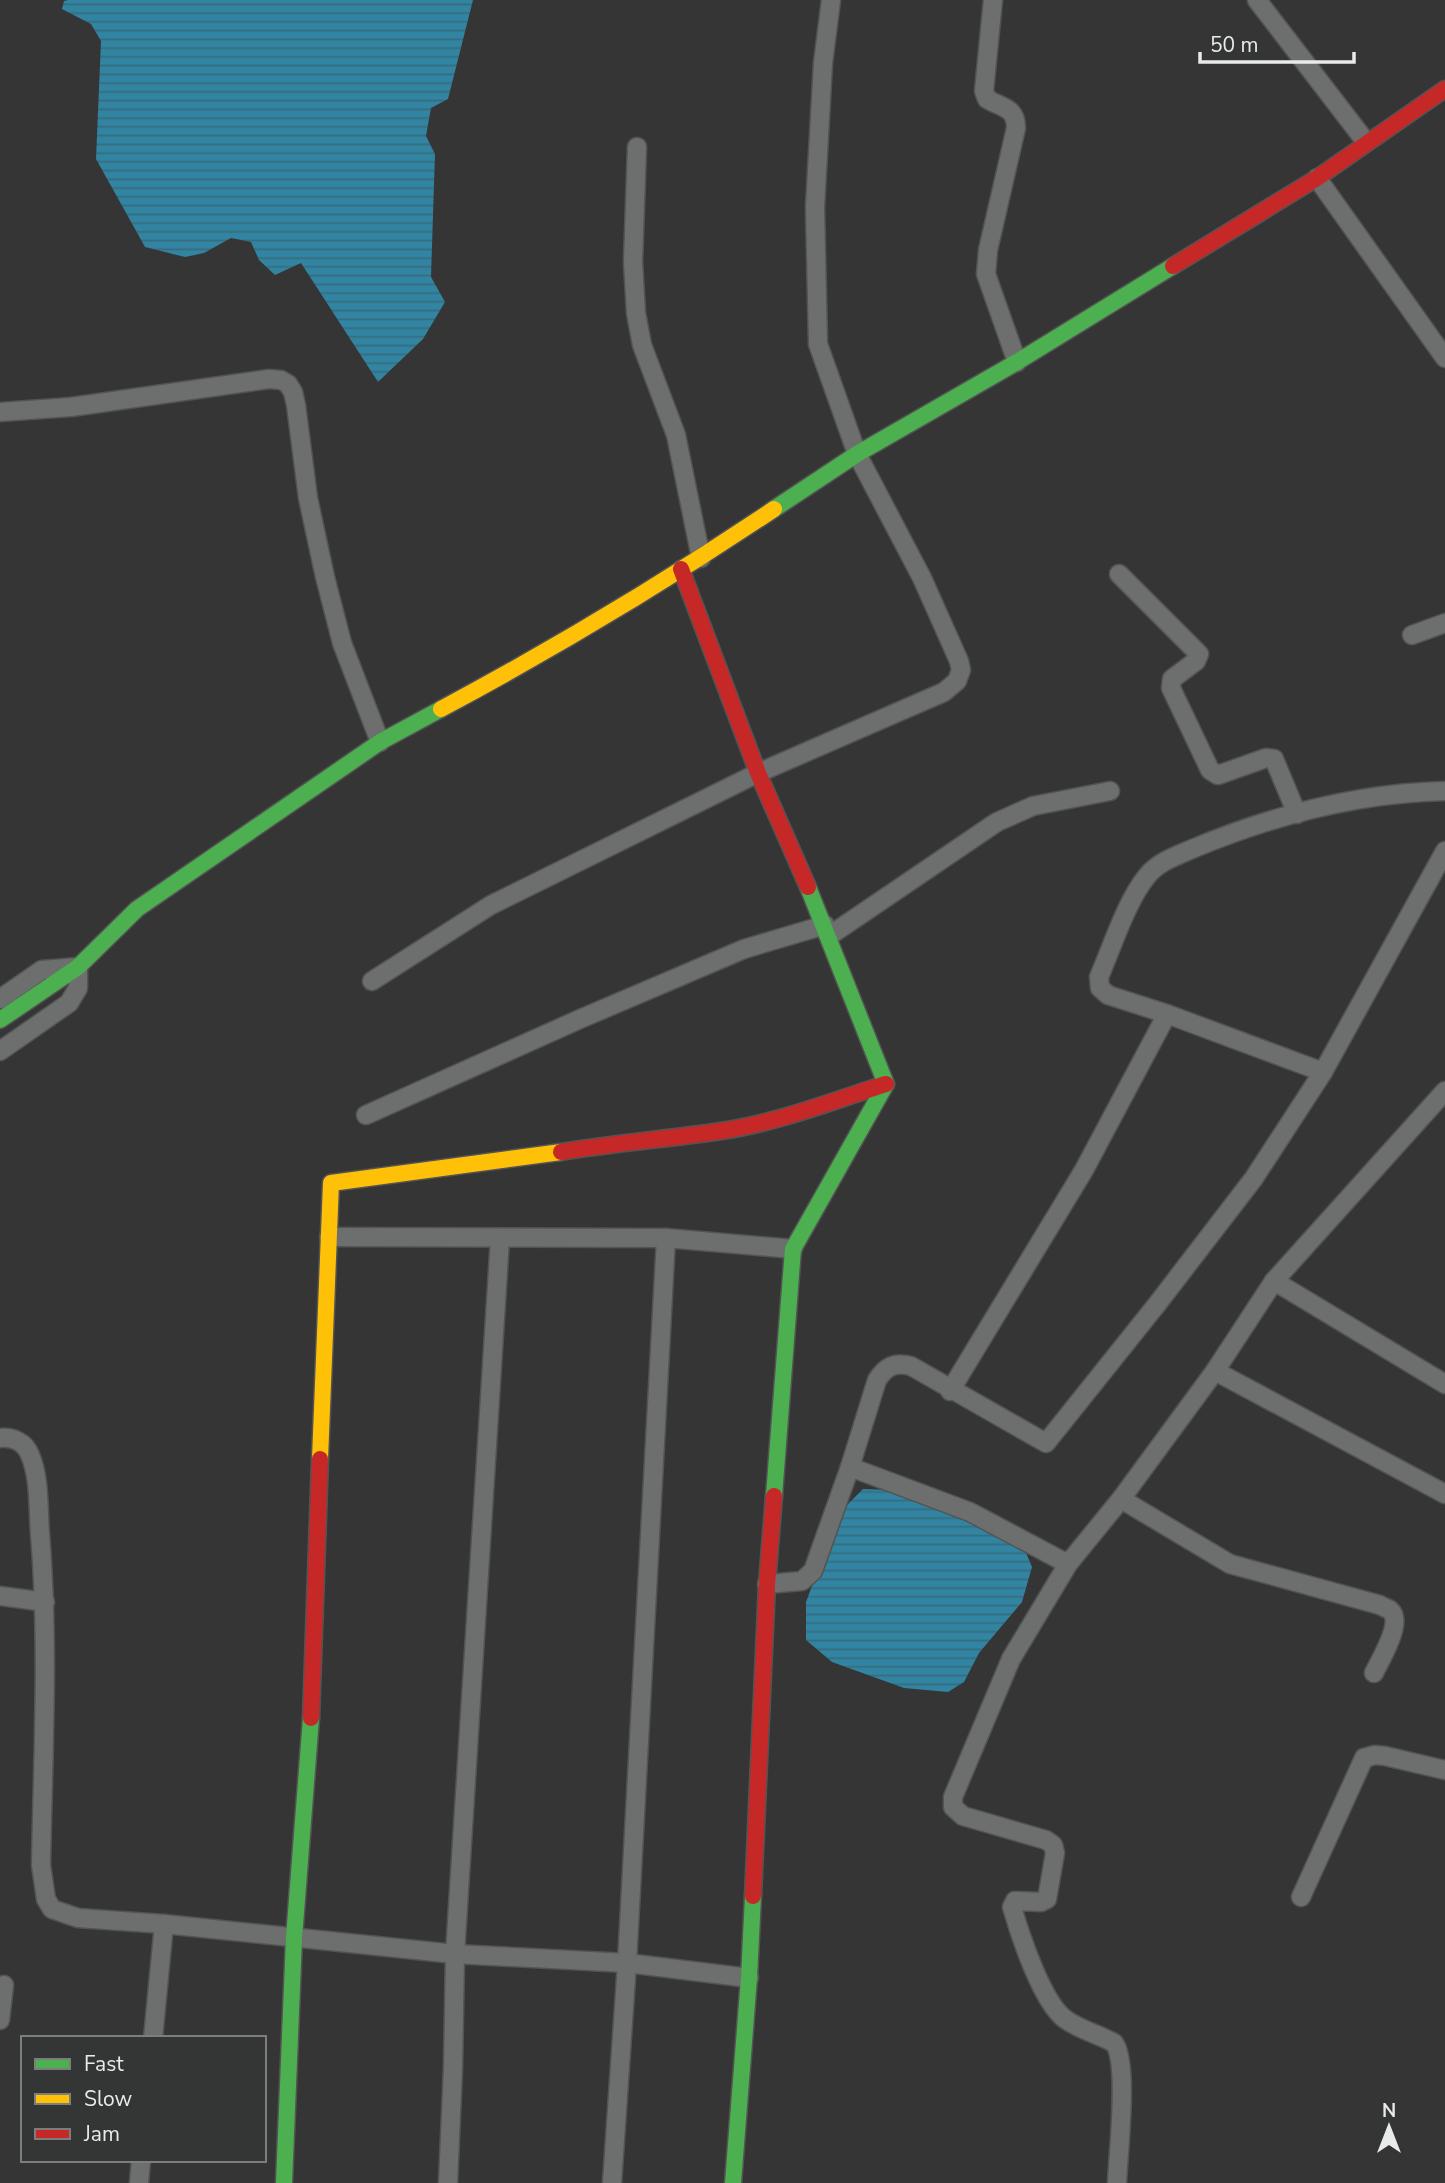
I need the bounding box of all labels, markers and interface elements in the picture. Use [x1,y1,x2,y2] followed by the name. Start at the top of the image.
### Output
[1200,21,1354,65] scale bar
[1210,31,1259,59] text: 50 m
[21,2036,266,2162] legend
[84,2050,124,2078] text: Fast
[84,2085,133,2113] text: Slow
[1354,2092,1424,2162] north arrow
[1382,2098,1396,2124] text: N
[83,2120,120,2148] text: Jam

